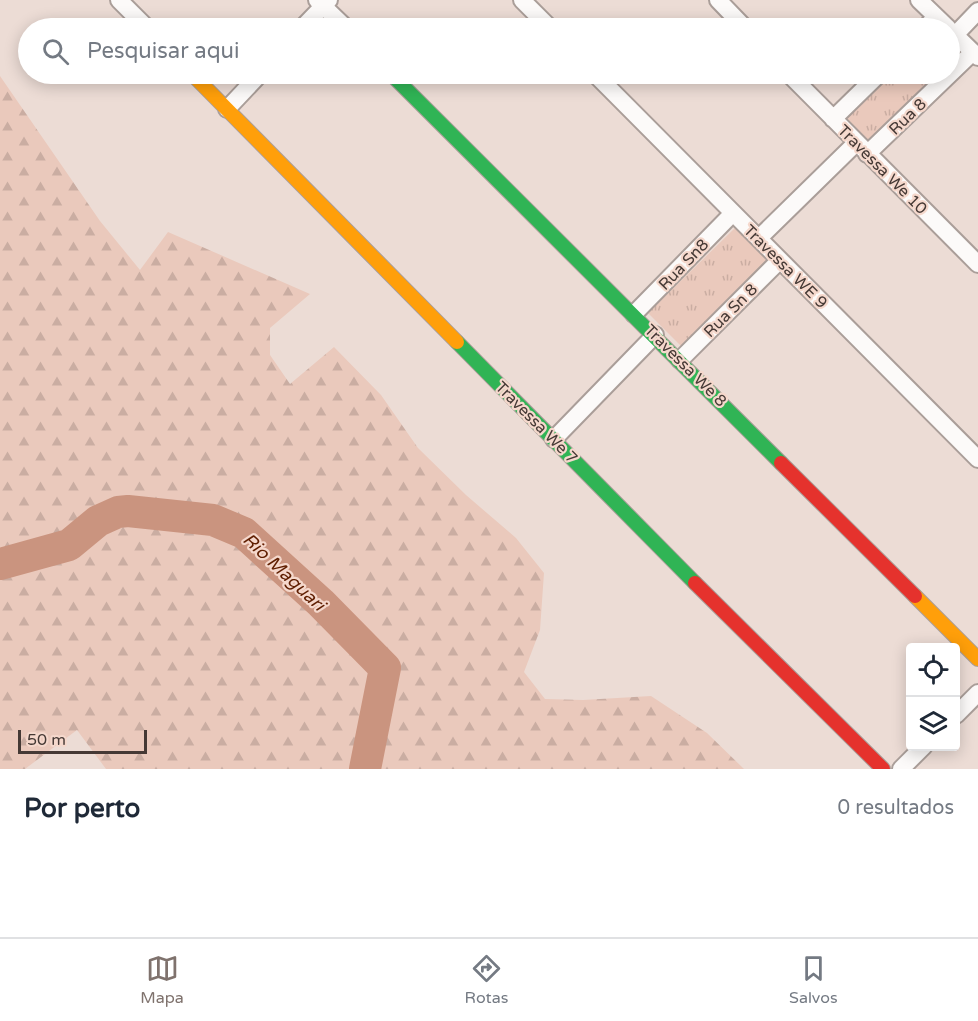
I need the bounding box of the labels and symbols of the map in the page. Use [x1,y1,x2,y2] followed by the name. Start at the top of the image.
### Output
[885,94,931,139] street label: Rua 8
[833,121,931,219] street label: Travessa We 10
[739,221,831,313] street label: Travessa WE 9
[654,235,713,295] street label: Rua Sn8
[700,280,762,342] street label: Rua Sn 8
[640,320,731,411] street label: Travessa We 8
[491,377,582,468] street label: Travessa We 7
[238,528,331,617] water label: Rio Maguari
[18,727,147,754] scale bar

